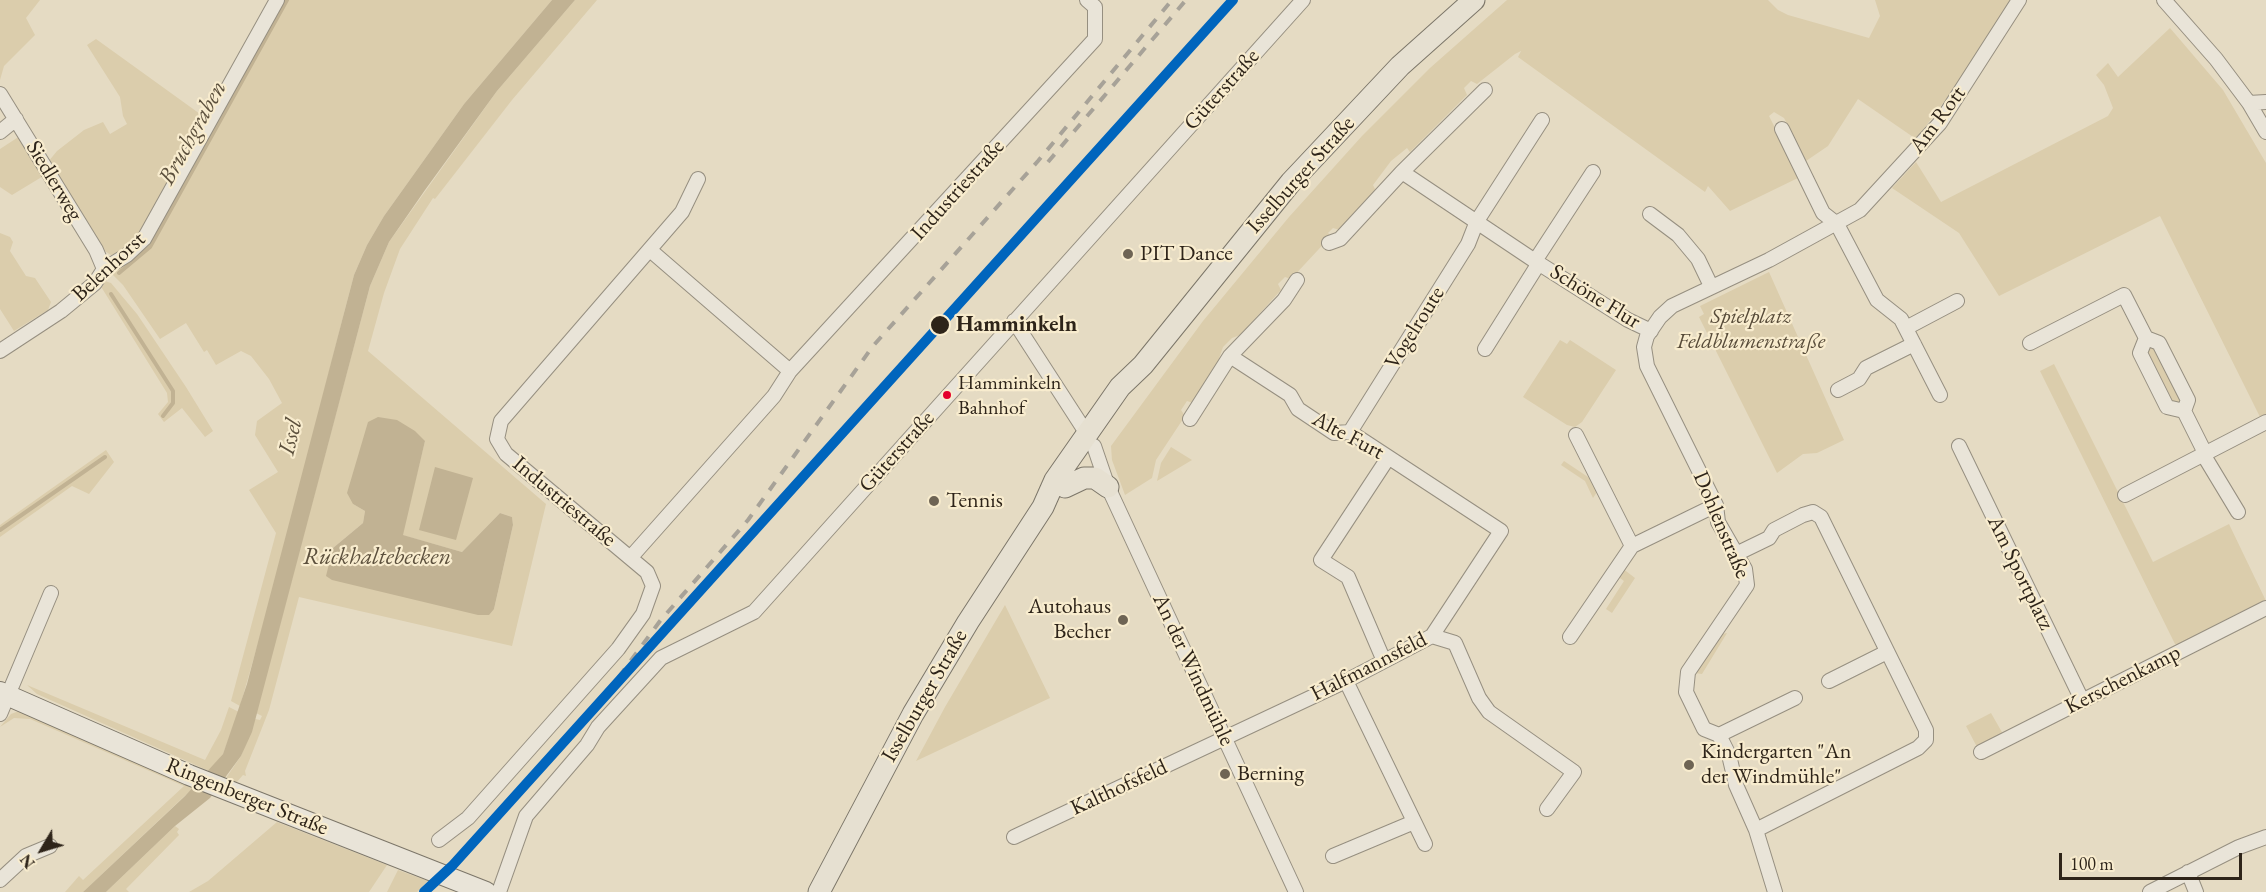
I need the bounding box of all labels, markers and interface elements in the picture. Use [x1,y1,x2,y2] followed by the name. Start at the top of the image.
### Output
[1179,44,1265,136] street label: Güterstraße
[153,76,233,190] water label: Bruchgraben
[1904,81,1972,159] street label: Am Rott
[1241,111,1361,239] street label: Isselburger Straße
[906,134,1010,246] street label: Industriestraße
[20,136,88,226] street label: Siedlerweg
[67,226,151,308] street label: Belenhorst
[1140,241,1233,267] place label: PIT Dance
[1121,247,1135,261] marker: PIT Dance
[1545,259,1645,335] street label: Schöne Flur
[1379,282,1451,374] street label: Vogelroute
[1677,304,1825,356] park label: Spielplatz Feldblumenstraße
[956,312,1077,338] place label: Hamminkeln
[929,314,951,336] marker: Hamminkeln
[958,372,1061,419] place label: Hamminkeln Bahnhof
[941,389,953,401] marker: Hamminkeln Bahnhof
[854,406,940,498] street label: Güterstraße
[1308,406,1388,466] street label: Alte Furt
[273,416,309,458] water label: Issel
[507,451,621,553] street label: Industriestraße
[1687,467,1755,583] street label: Dohlenstraße
[946,488,1003,514] place label: Tennis
[927,494,941,508] marker: Tennis
[1981,512,2059,634] street label: Am Sportplatz
[303,543,451,571] water label: Rückhaltebecken
[1146,590,1240,750] street label: An der Windmühle
[1028,594,1111,646] place label: Autohaus Becher
[1116,613,1130,627] marker: Autohaus Becher
[876,625,974,767] street label: Isselburger Straße
[1307,627,1431,707] street label: Halfmannsfeld
[2061,640,2185,720] street label: Kerschenkamp
[1701,739,1851,790] place label: Kindergarten "An der Windmühle"
[162,752,332,842] street label: Ringenberger Straße
[1066,754,1172,822] street label: Kalthofsfeld
[1682,758,1696,772] marker: Kindergarten "An der Windmühle"
[1237,761,1304,787] place label: Berning
[1218,767,1232,781] marker: Berning
[12,820,72,880] north arrow
[2062,841,2245,879] scale bar
[15,850,40,873] text: N
[2070,852,2114,875] text: 100 m

